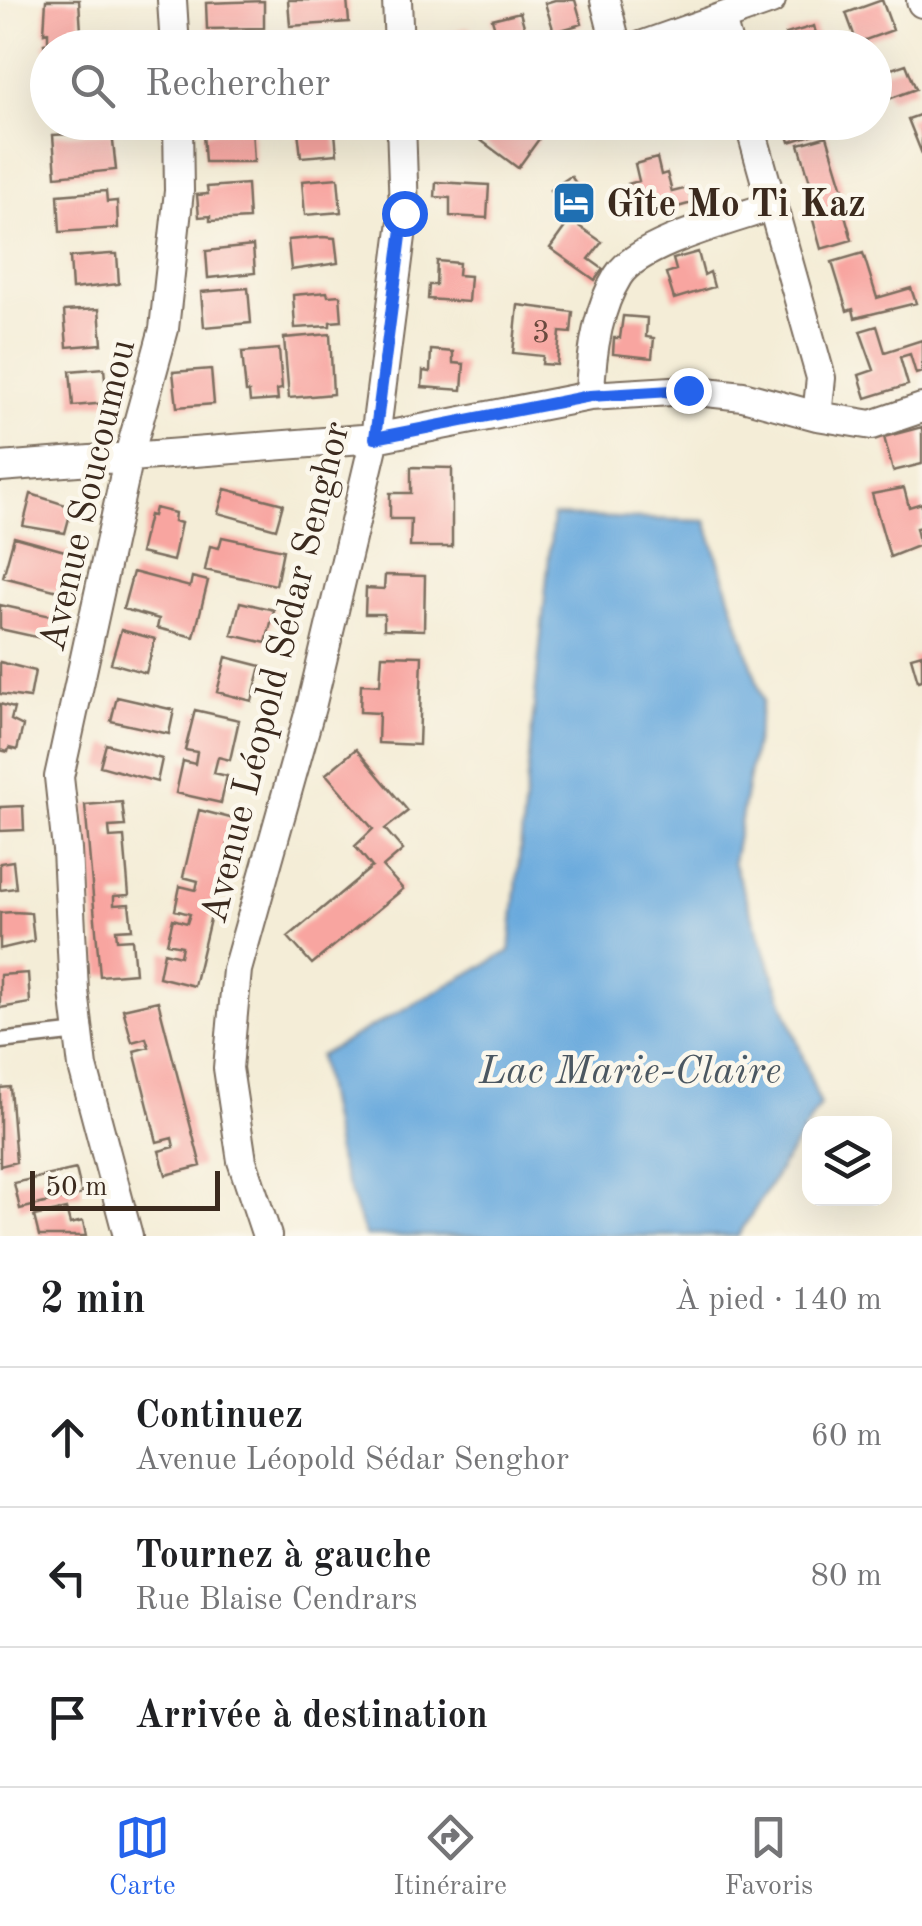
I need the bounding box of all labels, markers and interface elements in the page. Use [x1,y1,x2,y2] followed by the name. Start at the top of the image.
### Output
[30,30,892,140] search box
[65,58,120,113] icon: search
[145,66,330,104] text: Rechercher
[551,180,597,226] hotel icon: Gîte Mo Ti Kaz
[606,187,866,225] place label: Gîte Mo Ti Kaz
[382,191,428,237] route start
[532,318,550,350] house number: 3
[35,336,143,655] street label: Avenue Soucoumou
[666,368,712,414] route end
[196,418,358,927] street label: Avenue Léopold Sédar Senghor
[478,1053,781,1093] water label: Lac Marie-Claire
[802,1116,892,1206] map controls
[802,1116,892,1206] button: layers
[30,1166,220,1210] scale bar
[45,1174,108,1202] text: 50 m
[40,1280,146,1322] text: 2 min
[675,1285,882,1317] text: À pied · 140 m
[135,1398,303,1436] text: Continuez
[40,1410,95,1465] icon: ahead
[811,1421,882,1453] text: 60 m
[135,1445,569,1477] text: Avenue Léopold Sédar Senghor
[135,1538,432,1576] text: Tournez à gauche
[40,1550,95,1605] icon: left
[811,1561,882,1593] text: 80 m
[135,1585,418,1617] text: Rue Blaise Cendrars
[40,1690,95,1745] icon: arrive
[135,1698,488,1736] text: Arrivée à destination
[109,1810,176,1905] tab: Carte
[393,1810,507,1905] tab: Itinéraire
[724,1810,813,1905] tab: Favoris

